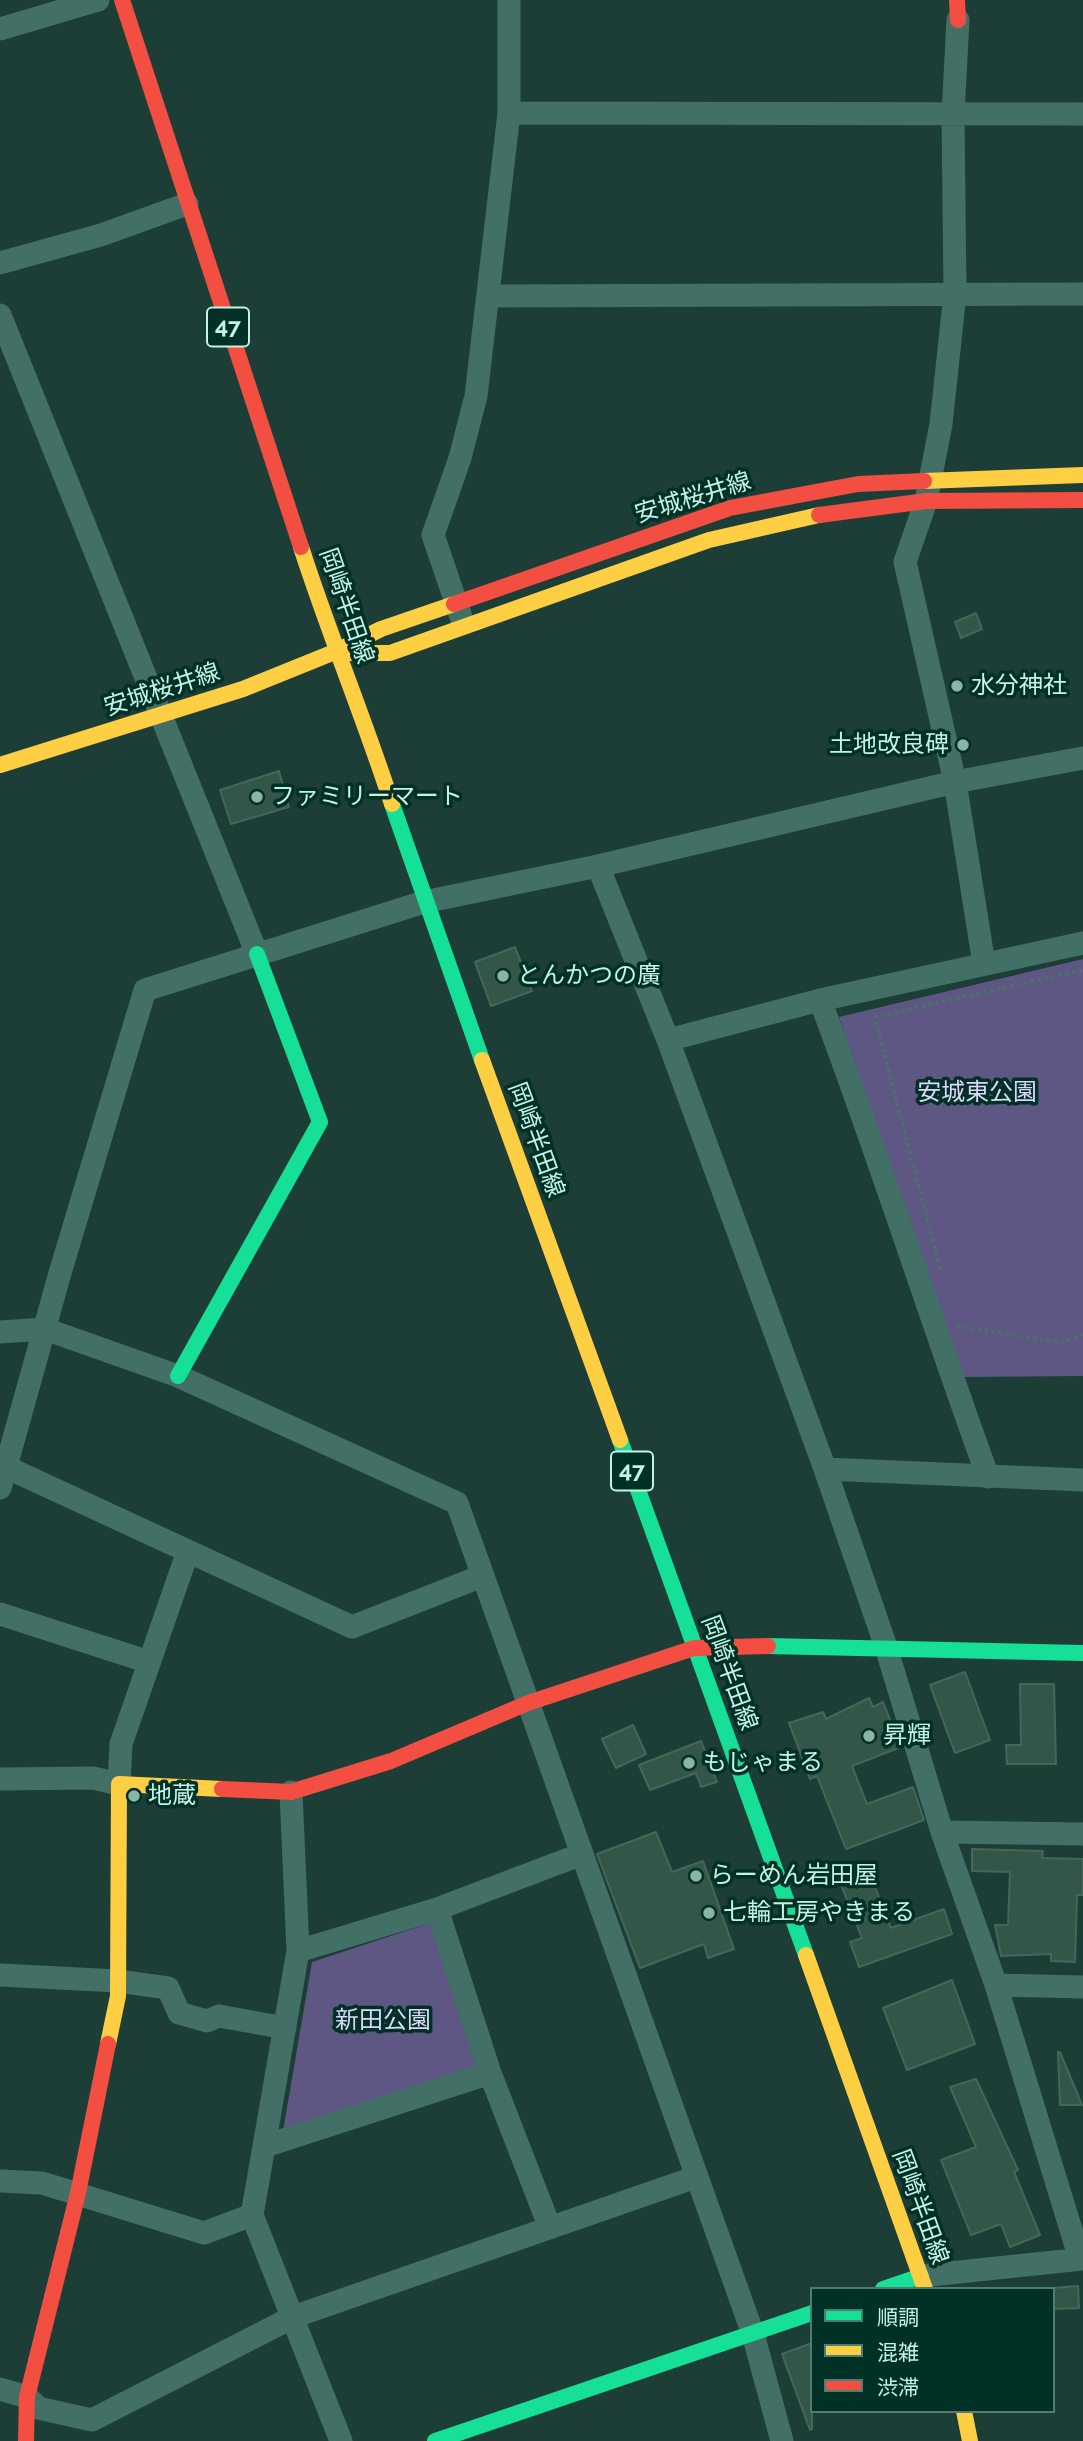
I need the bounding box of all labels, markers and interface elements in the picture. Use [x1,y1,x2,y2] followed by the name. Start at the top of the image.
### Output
[207,308,249,346] road number: 47
[631,467,755,529] street label: 安城桜井線
[313,545,379,667] street label: 岡崎半田線
[100,658,224,722] street label: 安城桜井線
[971,672,1067,700] place label: 水分神社
[949,678,965,694] marker: 水分神社
[829,731,949,759] place label: 土地改良碑
[955,737,971,753] marker: 土地改良碑
[271,783,463,811] place label: ファミリーマート
[249,789,265,805] marker: ファミリーマート
[517,962,661,990] place label: とんかつの廣
[495,968,511,984] marker: とんかつの廣
[502,1079,570,1201] street label: 岡崎半田線
[917,1079,1037,1107] park label: 安城東公園
[611,1452,653,1490] road number: 47
[695,1612,763,1734] street label: 岡崎半田線
[883,1722,931,1750] place label: 昇輝
[861,1728,877,1744] marker: 昇輝
[703,1749,823,1777] place label: もじゃまる
[681,1755,697,1771] marker: もじゃまる
[148,1782,196,1810] place label: 地蔵
[126,1788,142,1804] marker: 地蔵
[710,1862,878,1890] place label: らーめん岩田屋
[688,1868,704,1884] marker: らーめん岩田屋
[723,1899,915,1927] place label: 七輪工房やきまる
[701,1905,717,1921] marker: 七輪工房やきまる
[335,2007,431,2035] park label: 新田公園
[886,2146,954,2268] street label: 岡崎半田線
[810,2287,1055,2413] legend
[877,2305,919,2330] text: 順調
[877,2340,919,2365] text: 混雑
[877,2375,919,2400] text: 渋滞

